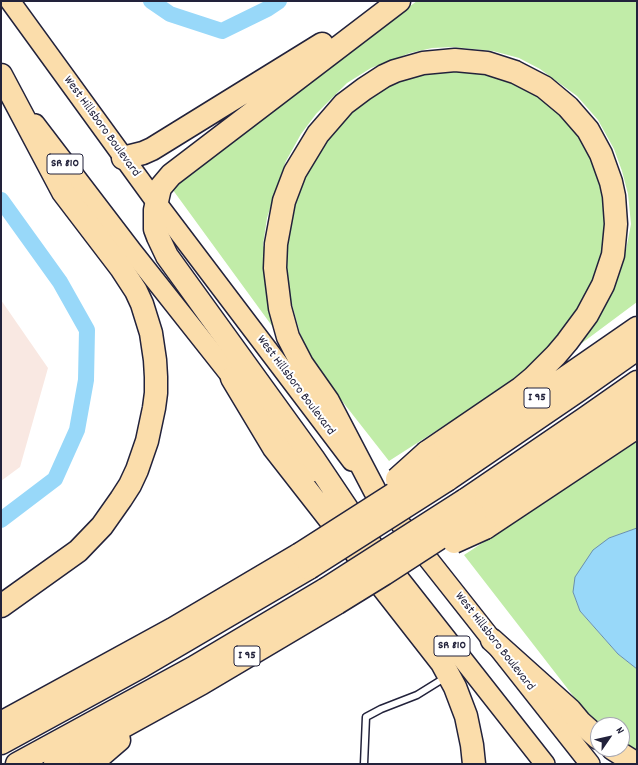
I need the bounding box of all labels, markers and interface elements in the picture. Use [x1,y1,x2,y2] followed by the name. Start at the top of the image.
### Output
[59,73,143,181] street label: West Hillsboro Boulevard
[47,154,83,174] road number: SR 810
[252,333,338,439] street label: West Hillsboro Boulevard
[524,388,550,408] road number: I 95
[451,590,537,694] street label: West Hillsboro Boulevard
[434,636,470,656] road number: SR 810
[234,646,260,666] road number: I 95
[590,717,630,757] north arrow
[611,724,627,738] text: N

